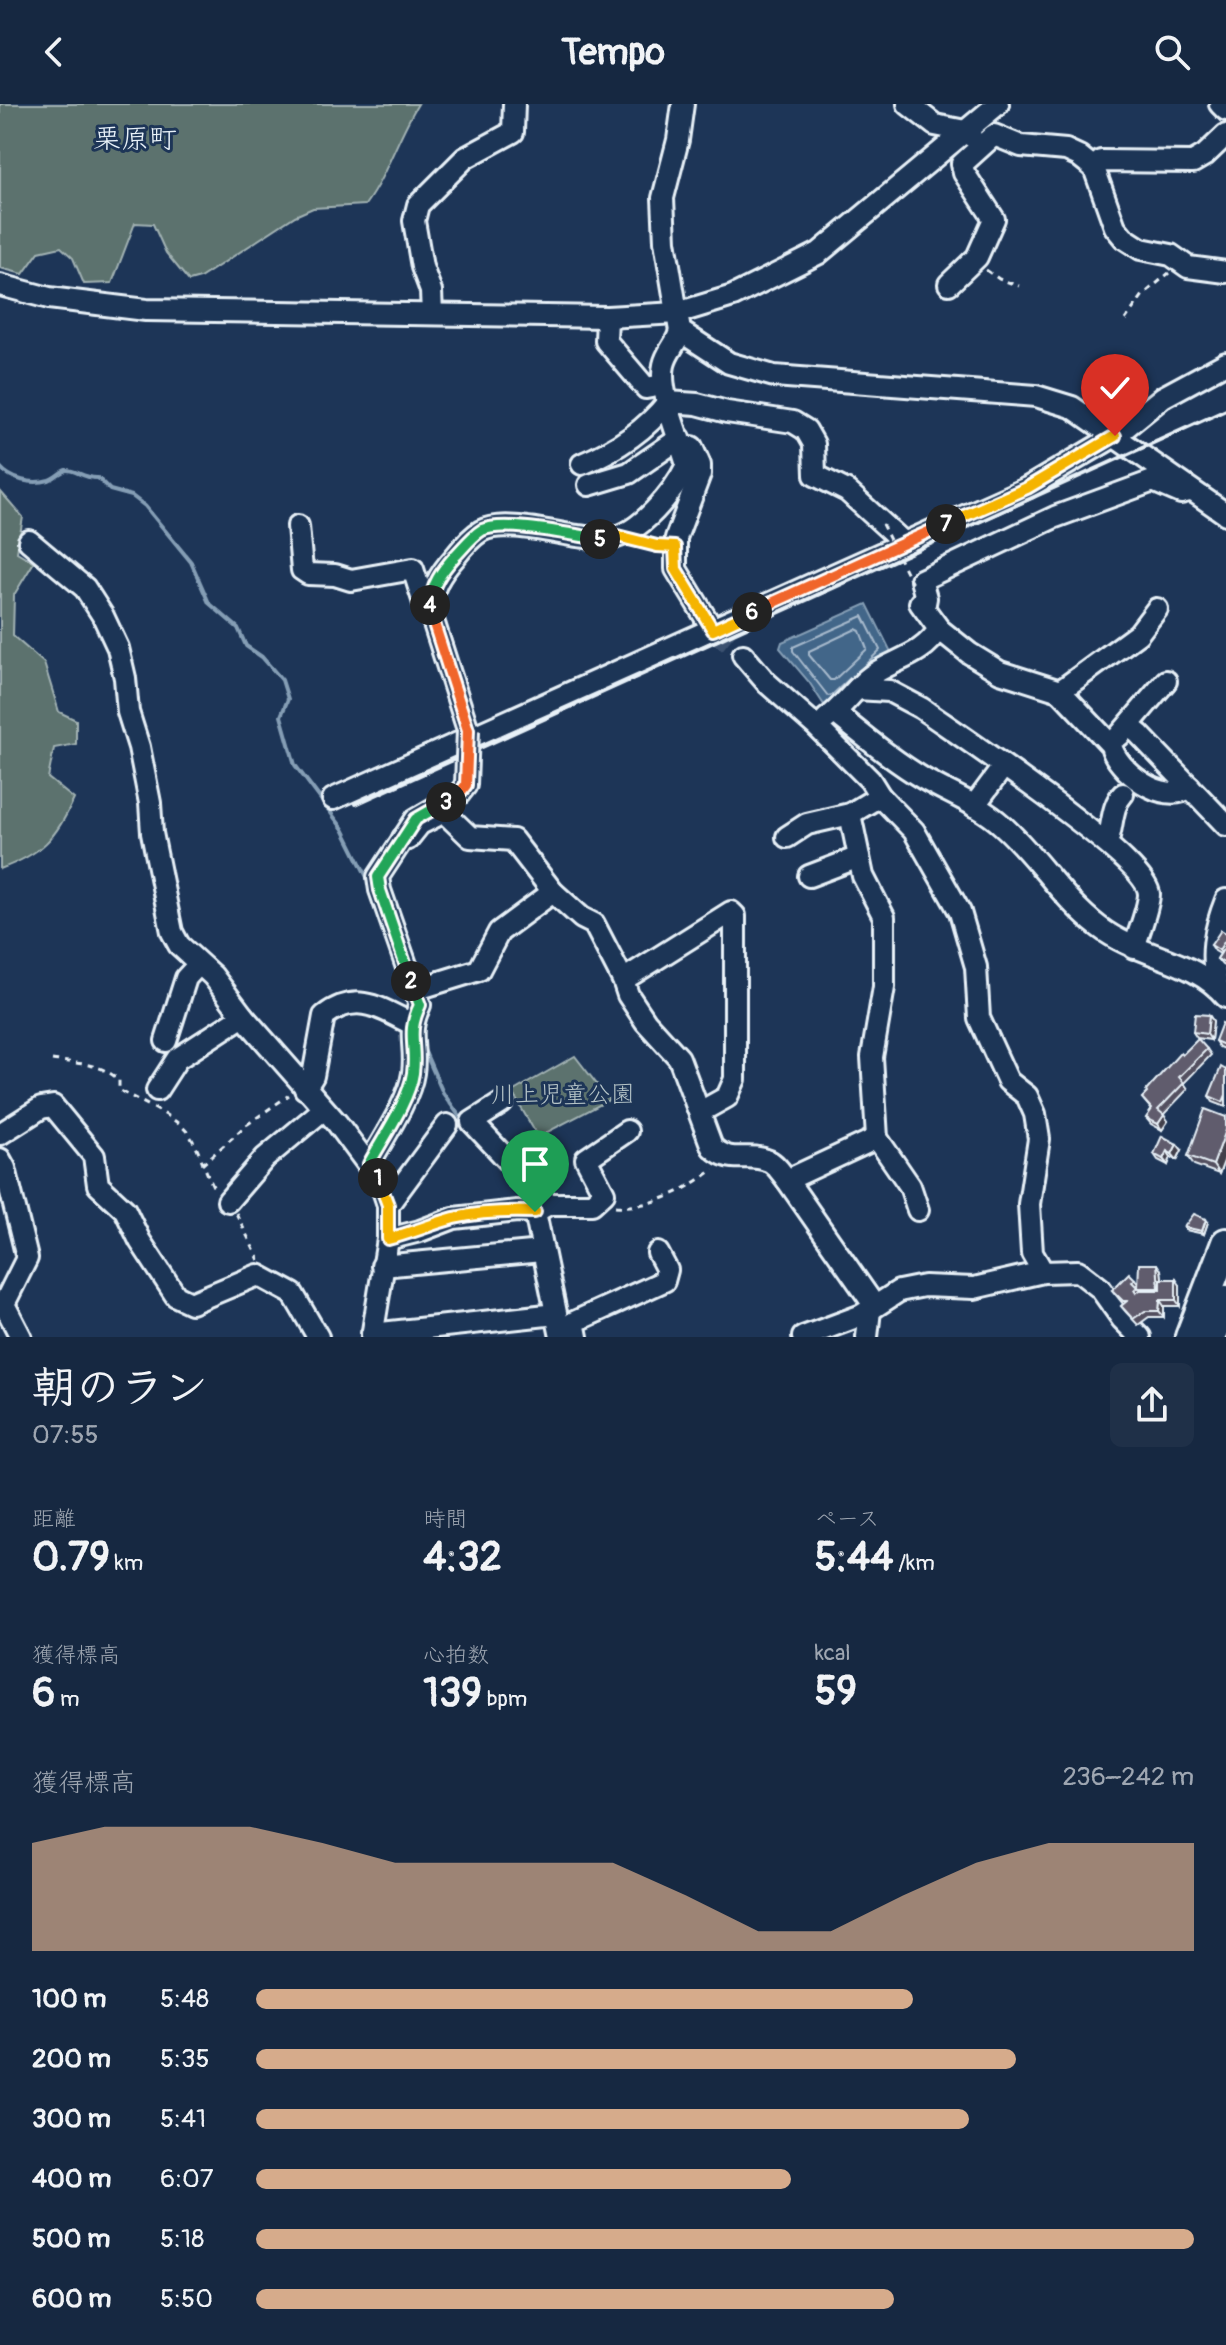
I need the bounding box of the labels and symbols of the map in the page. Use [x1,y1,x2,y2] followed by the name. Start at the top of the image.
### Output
[93,122,177,157] district label: 栗原町
[1081,354,1149,436] pin
[926,504,966,544] pin: 7
[580,519,620,559] pin: 5
[410,585,450,625] pin: 4
[732,592,772,632] pin: 6
[426,782,466,822] pin: 3
[391,961,431,1001] pin: 2
[491,1080,635,1109] park label: 川上児童公園
[501,1130,569,1212] pin
[358,1158,398,1198] pin: 1

